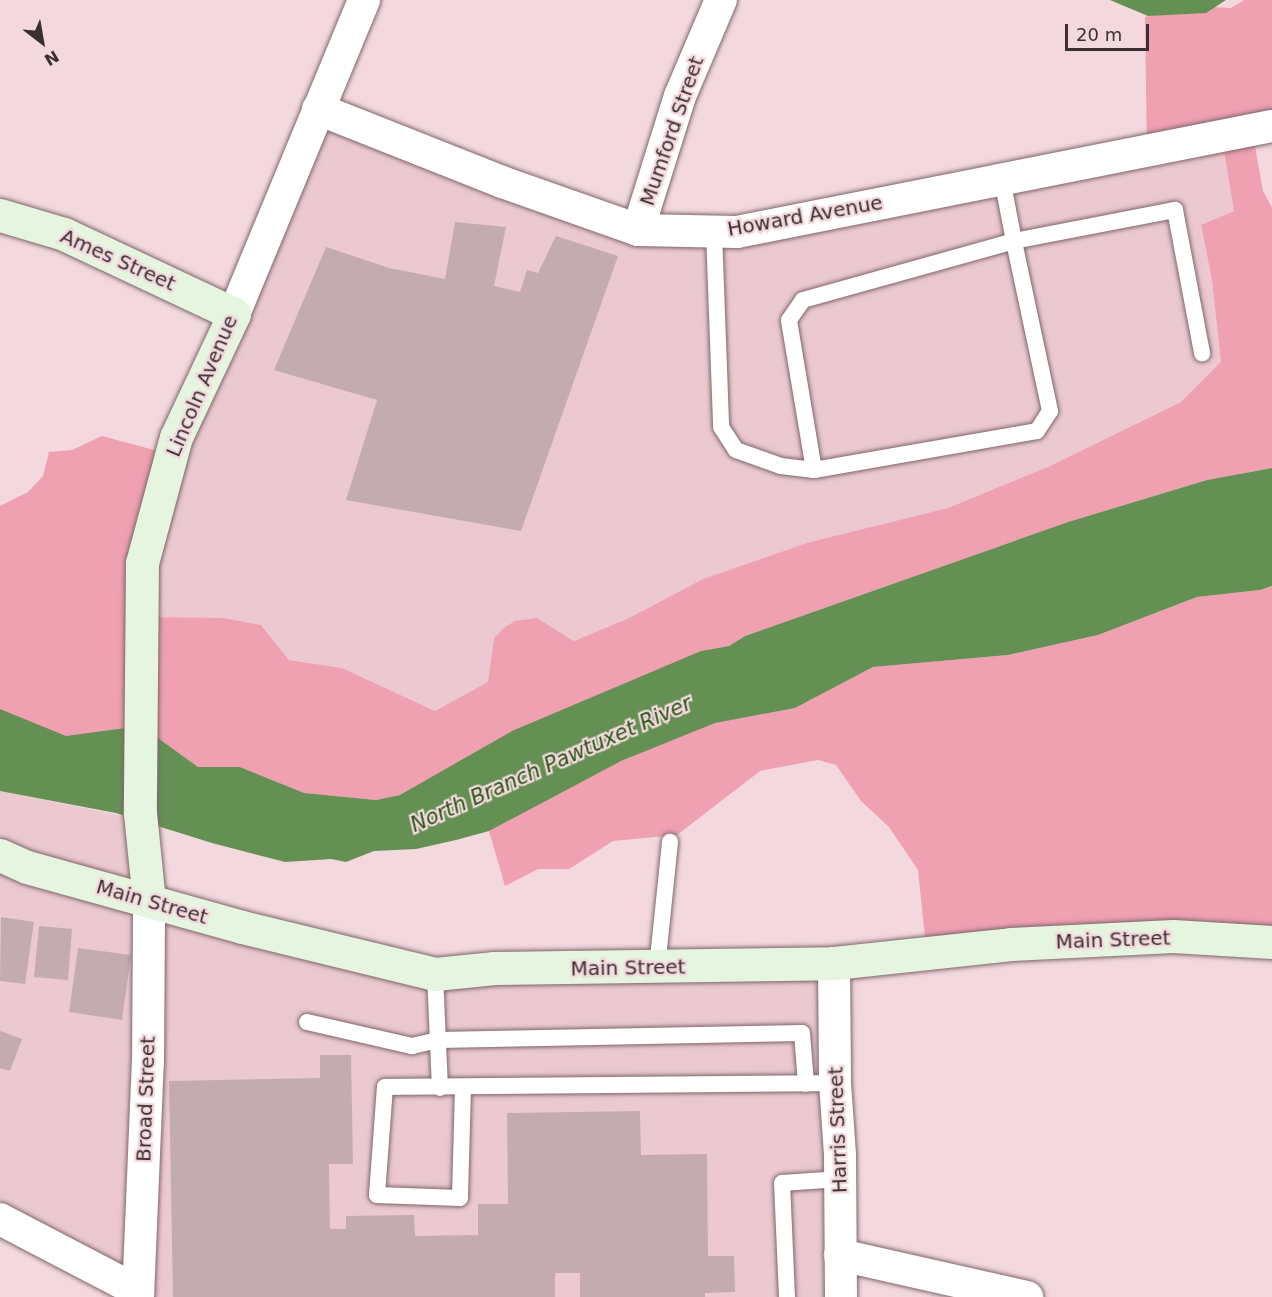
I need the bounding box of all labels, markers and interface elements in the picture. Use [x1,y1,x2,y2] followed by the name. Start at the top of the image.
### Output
[12,12,72,72] north arrow
[1068,12,1152,50] scale bar
[1076,24,1122,45] text: 20 m
[41,46,62,69] text: N
[635,53,709,209] street label: Mumford Street
[726,191,884,241] street label: Howard Avenue
[57,224,179,296] street label: Ames Street
[161,312,243,460] street label: Lincoln Avenue
[407,690,695,838] water label: North Branch Pawtuxet River
[93,875,211,929] street label: Main Street
[1055,926,1171,954] street label: Main Street
[570,955,686,981] street label: Main Street
[132,1036,160,1162] street label: Broad Street
[824,1066,852,1194] street label: Harris Street

